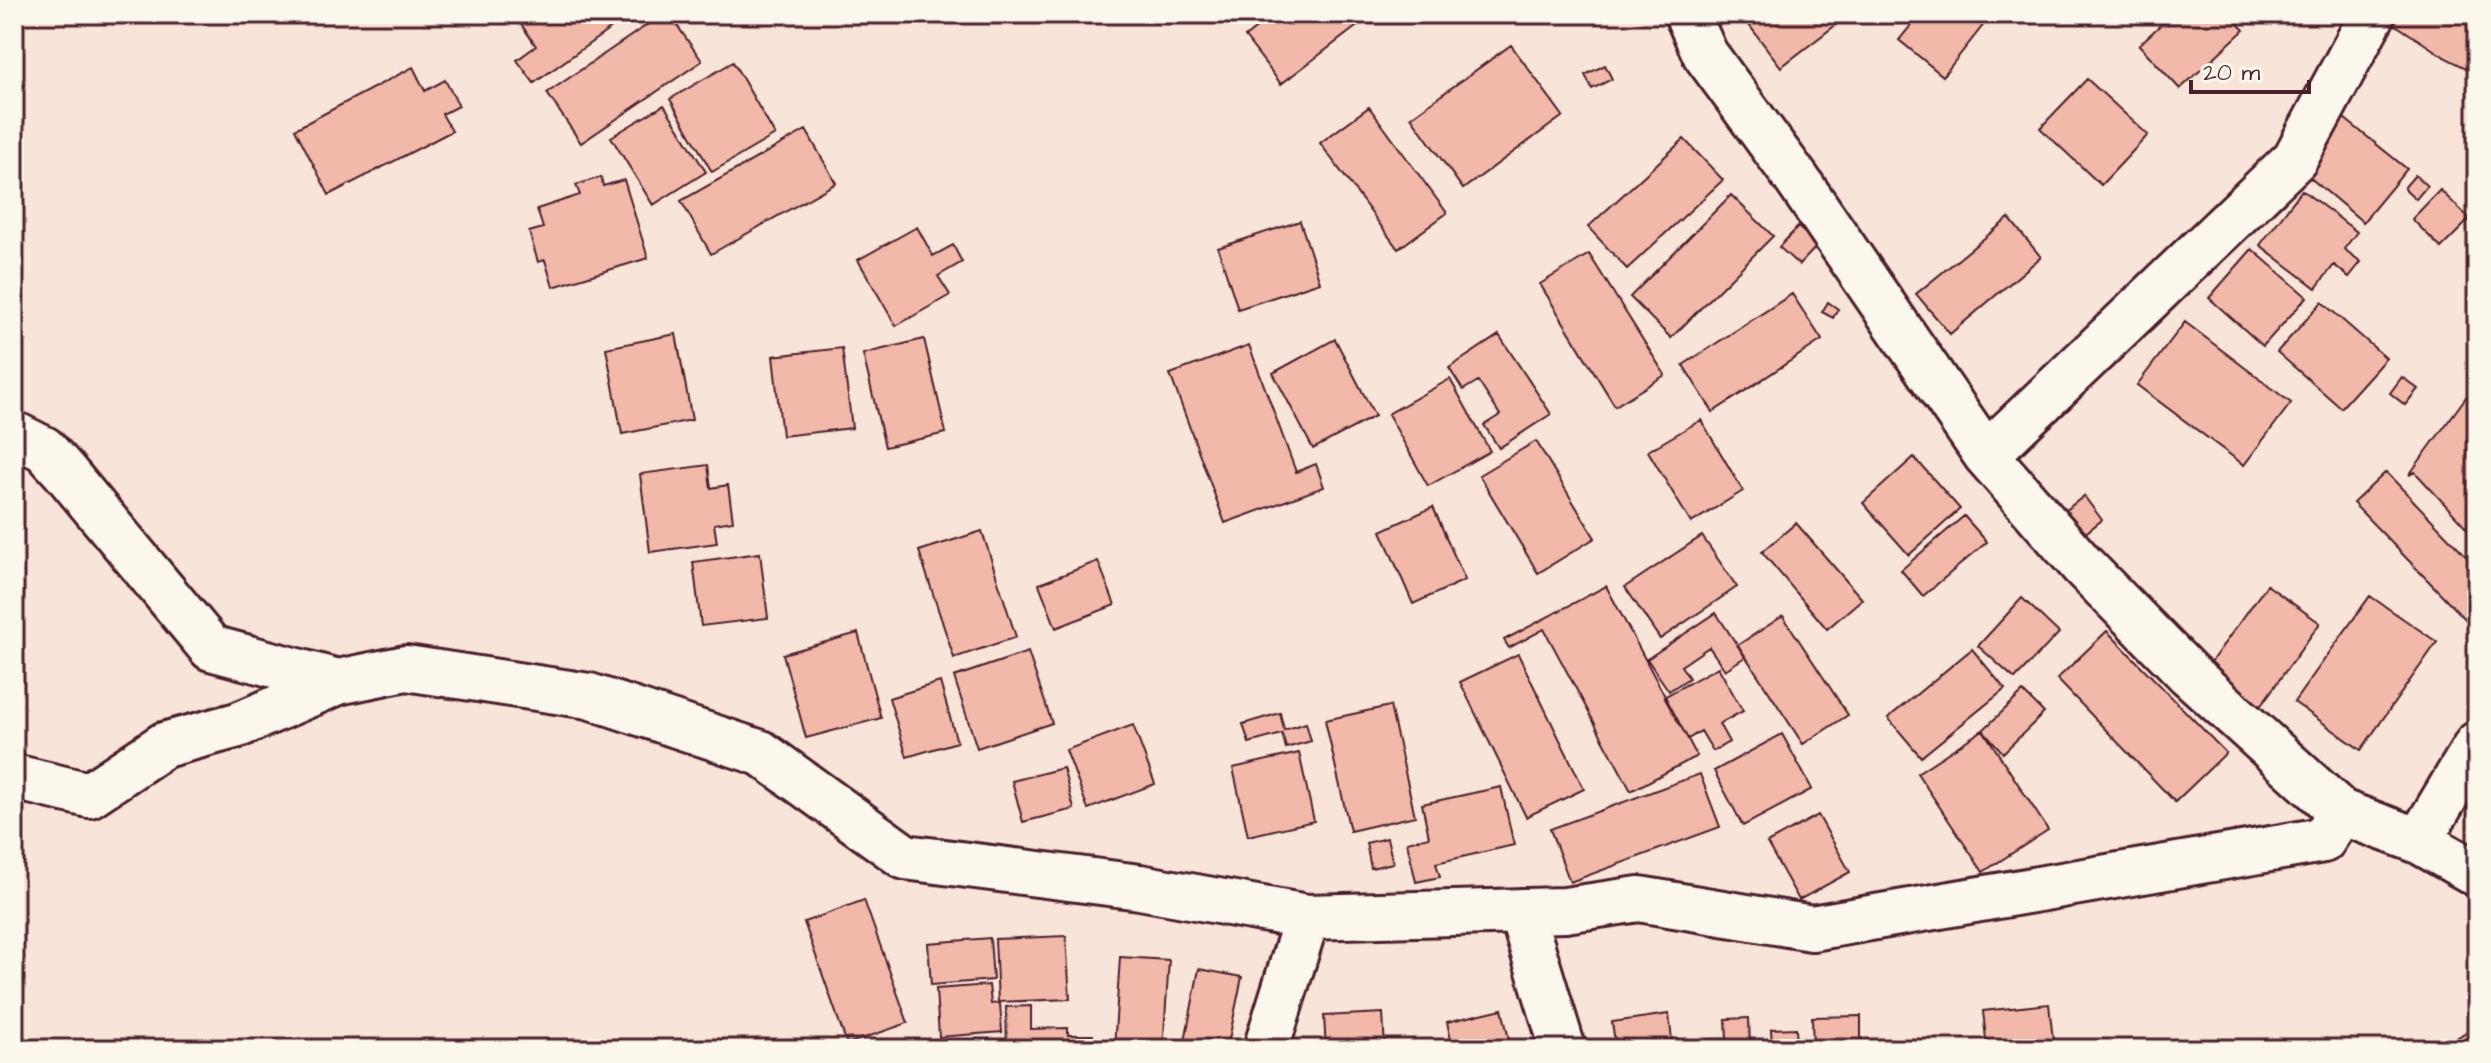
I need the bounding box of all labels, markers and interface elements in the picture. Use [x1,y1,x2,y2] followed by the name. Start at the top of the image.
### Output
[2191,44,2309,94] scale bar
[2203,56,2260,90] text: 20 m

